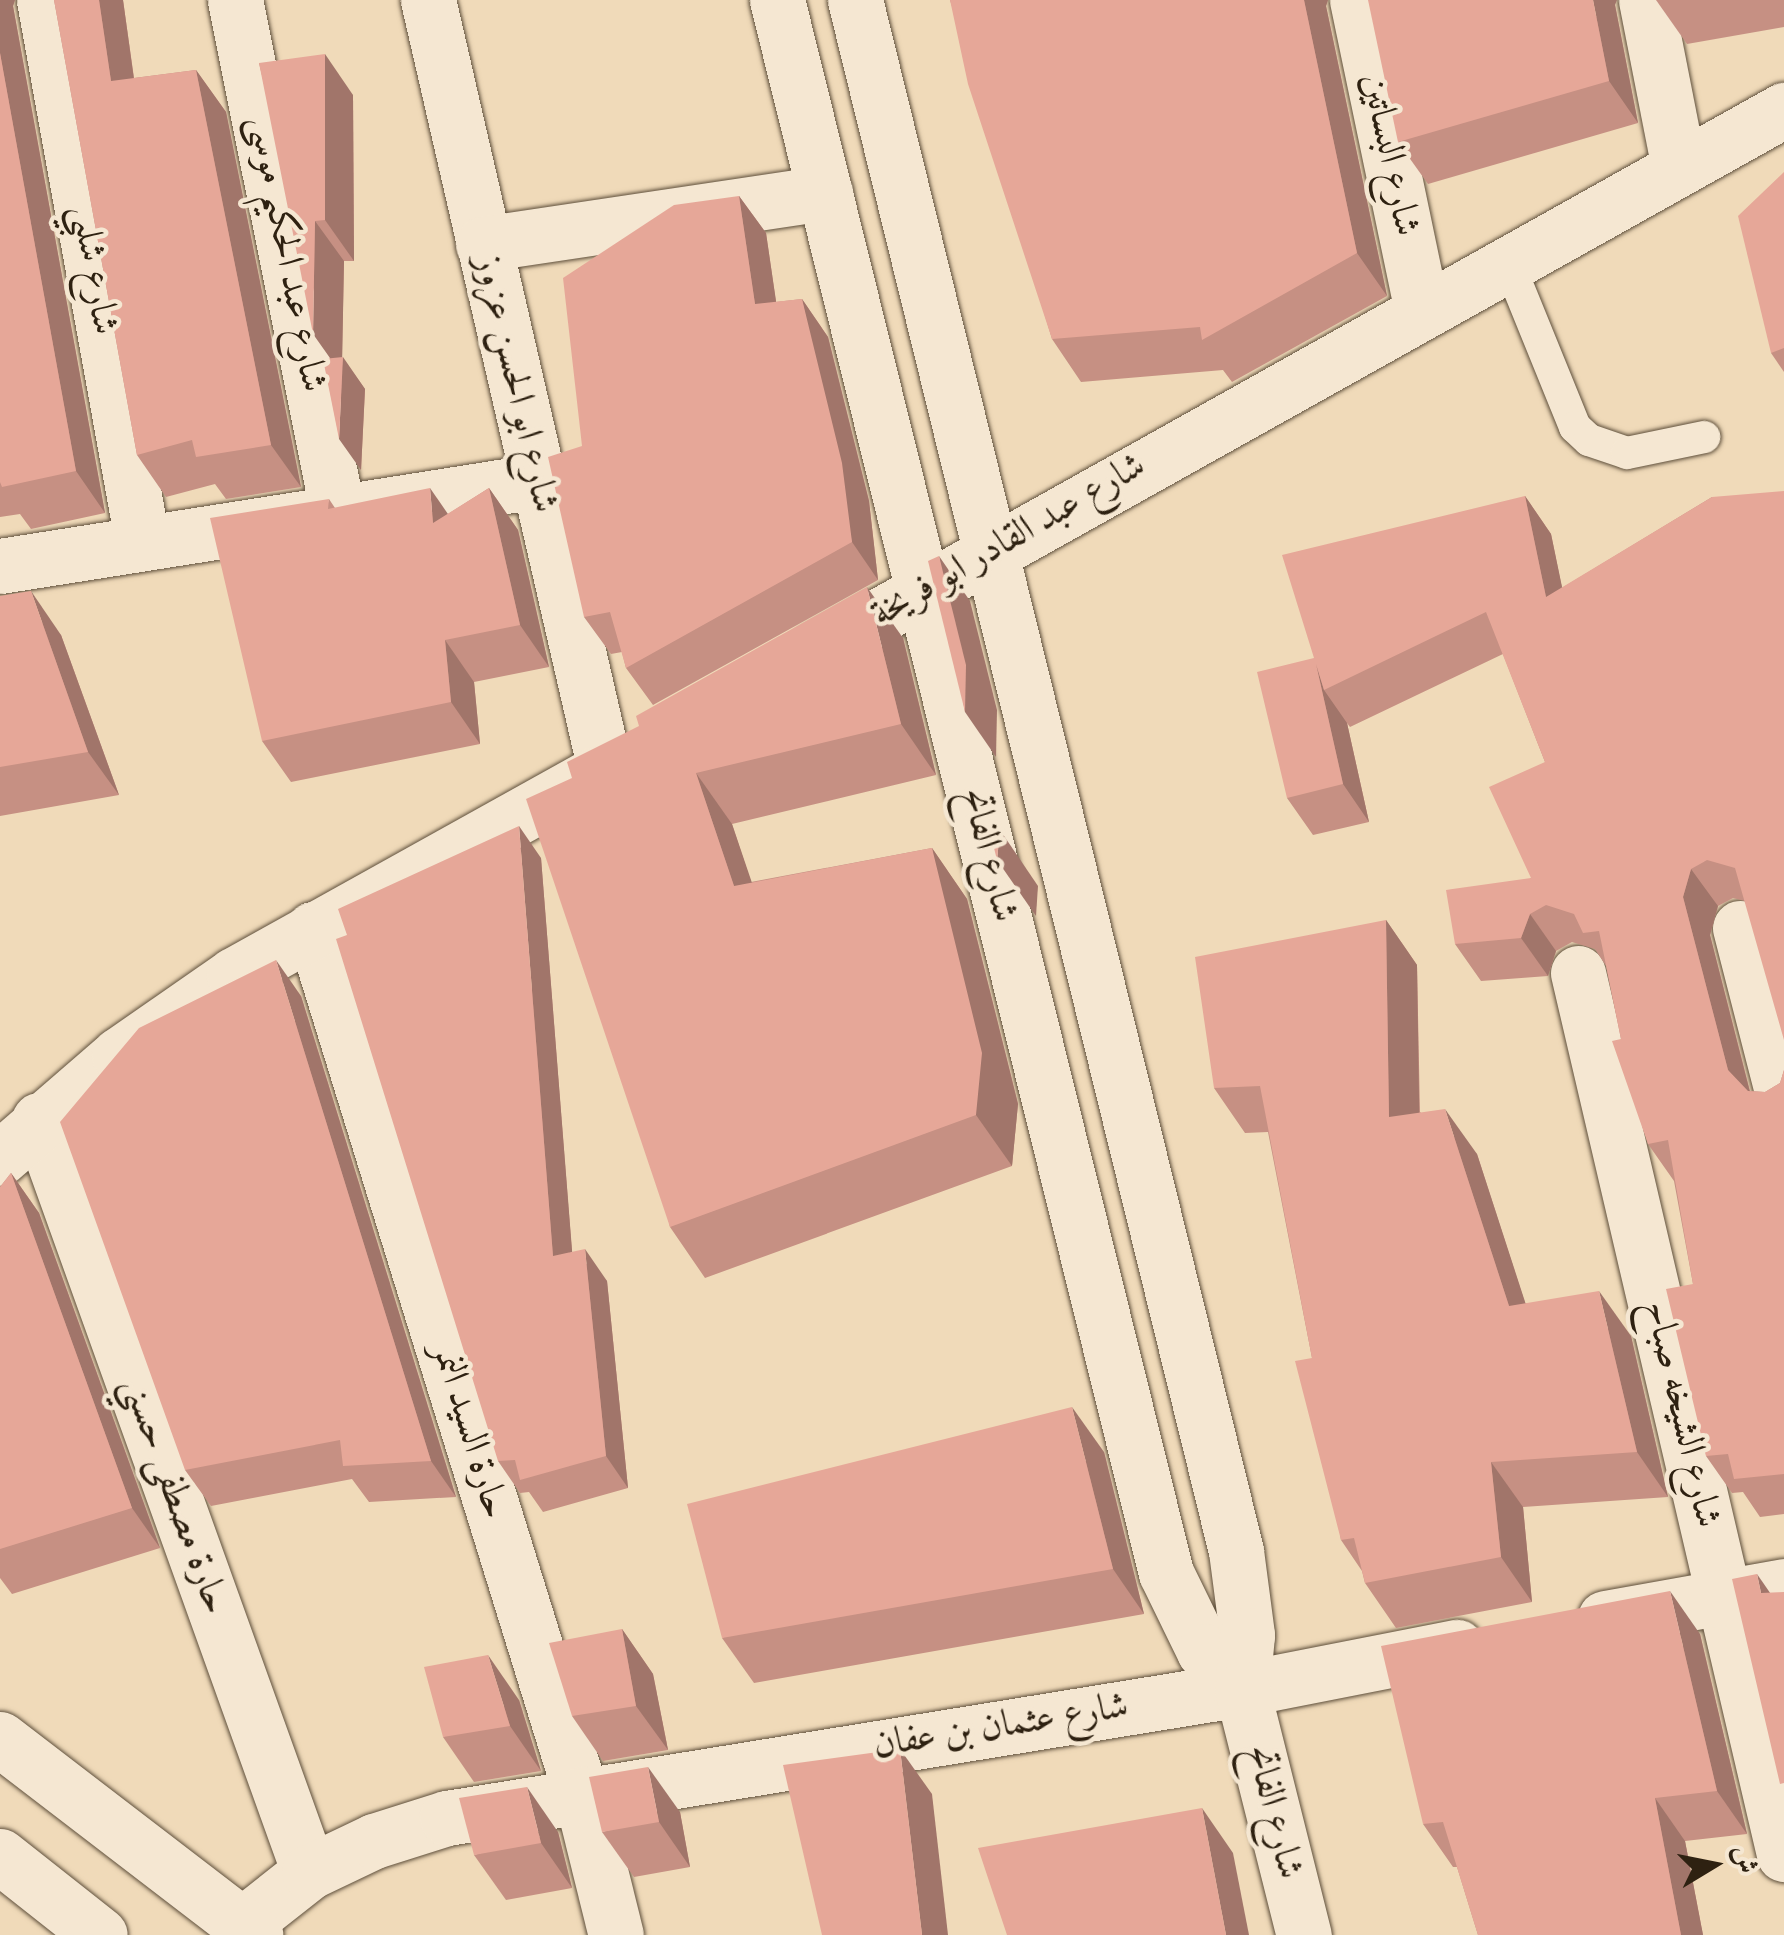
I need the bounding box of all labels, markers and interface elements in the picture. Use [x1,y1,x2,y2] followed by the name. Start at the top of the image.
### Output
[1350,70,1428,240] street label: شارع البساتين
[237,112,335,396] street label: شارع عبد الحكيم موسى
[59,202,127,338] street label: شارع شلبي
[463,251,567,517] street label: شارع ابو الحسن عزوز
[864,444,1154,638] street label: شارع عبد القادر ابو فريخة
[949,783,1027,927] street label: شارع الفاتح
[1633,1296,1729,1532] street label: شارع الشيخه صباح
[421,1338,517,1524] street label: حارة السيد النمر
[110,1371,238,1621] street label: حارة مصطفى حسني
[870,1684,1132,1770] street label: شارع عثمان بن عفان
[1234,1740,1312,1884] street label: شارع الفاتح
[1664,1815,1764,1915] north arrow
[1724,1843,1764,1876] text: ش

